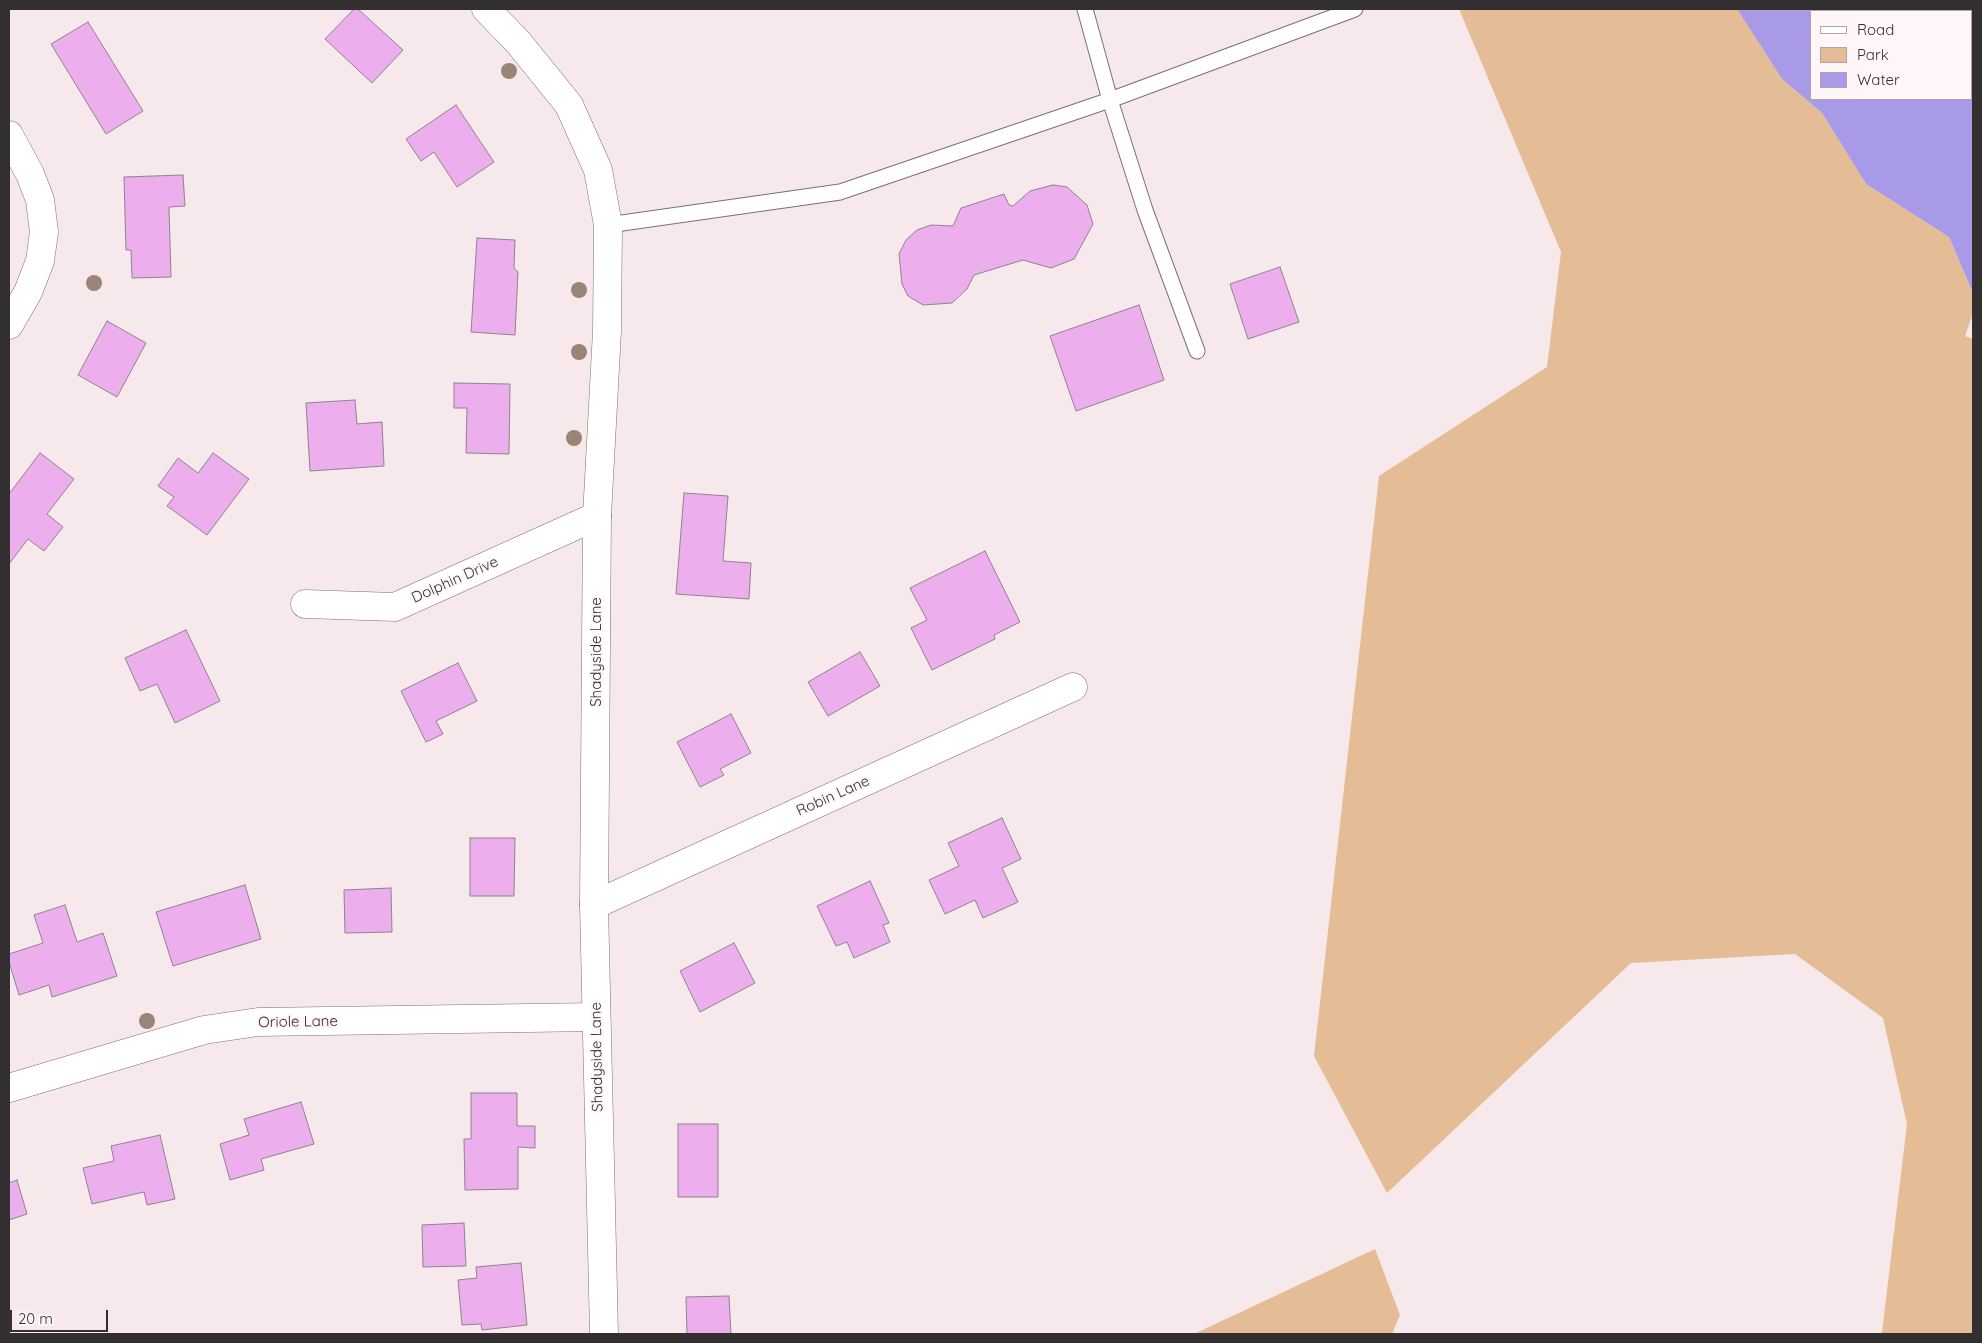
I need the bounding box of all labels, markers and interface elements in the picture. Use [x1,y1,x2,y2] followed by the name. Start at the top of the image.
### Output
[1810,10,1972,100] legend
[1857,20,1894,39] text: Road
[1857,45,1889,64] text: Park
[1857,70,1900,89] text: Water
[409,553,501,607] street label: Dolphin Drive
[587,597,605,707] street label: Shadyside Lane
[794,772,872,820] street label: Robin Lane
[587,1002,607,1112] street label: Shadyside Lane
[258,1012,338,1032] street label: Oriole Lane
[12,1300,110,1332] scale bar
[18,1309,53,1328] text: 20 m

